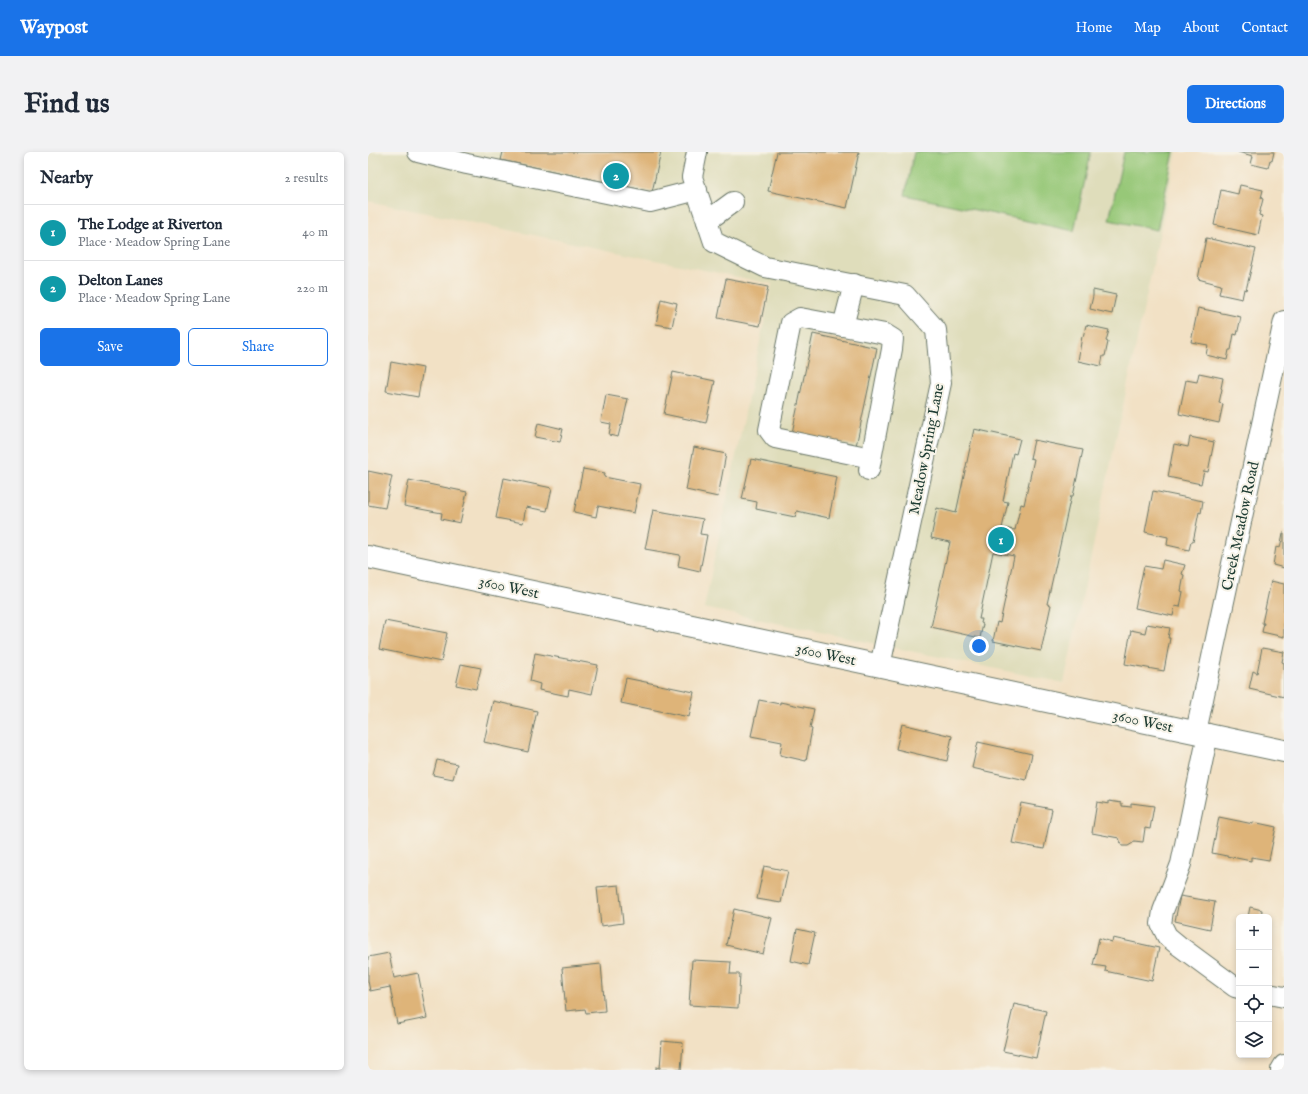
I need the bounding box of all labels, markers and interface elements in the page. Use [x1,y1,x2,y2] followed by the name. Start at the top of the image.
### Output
[20,16,88,40] text: Waypost
[1076,19,1112,37] text: Home
[1134,19,1161,37] text: Map
[1183,19,1219,37] text: About
[1241,19,1288,37] text: Contact
[1187,85,1284,123] button: Directions
[24,87,110,122] text: Find us
[603,161,629,191] pin: 2
[40,168,93,189] text: Nearby
[284,170,328,187] text: 2 results
[78,215,223,234] text: The Lodge at Riverton
[51,224,55,241] text: 1
[302,224,328,241] text: 40 m
[78,234,230,251] text: Place · Meadow Spring Lane
[78,271,163,290] text: Delton Lanes
[50,280,56,297] text: 2
[297,280,328,297] text: 220 m
[78,290,230,307] text: Place · Meadow Spring Lane
[40,328,180,366] button: Save
[188,328,328,366] button: Share
[904,382,949,516] street label: Meadow Spring Lane
[1218,459,1264,592] street label: Creek Meadow Road
[988,525,1014,555] pin: 1
[477,572,541,603] street label: 3600 West
[969,636,989,656] your location
[794,639,858,670] street label: 3600 West
[1111,706,1175,737] street label: 3600 West
[1236,914,1272,1058] map controls
[1236,914,1272,950] button: +
[1236,950,1272,986] button: −
[1236,986,1272,1022] button: locate
[1236,1022,1272,1058] button: layers

